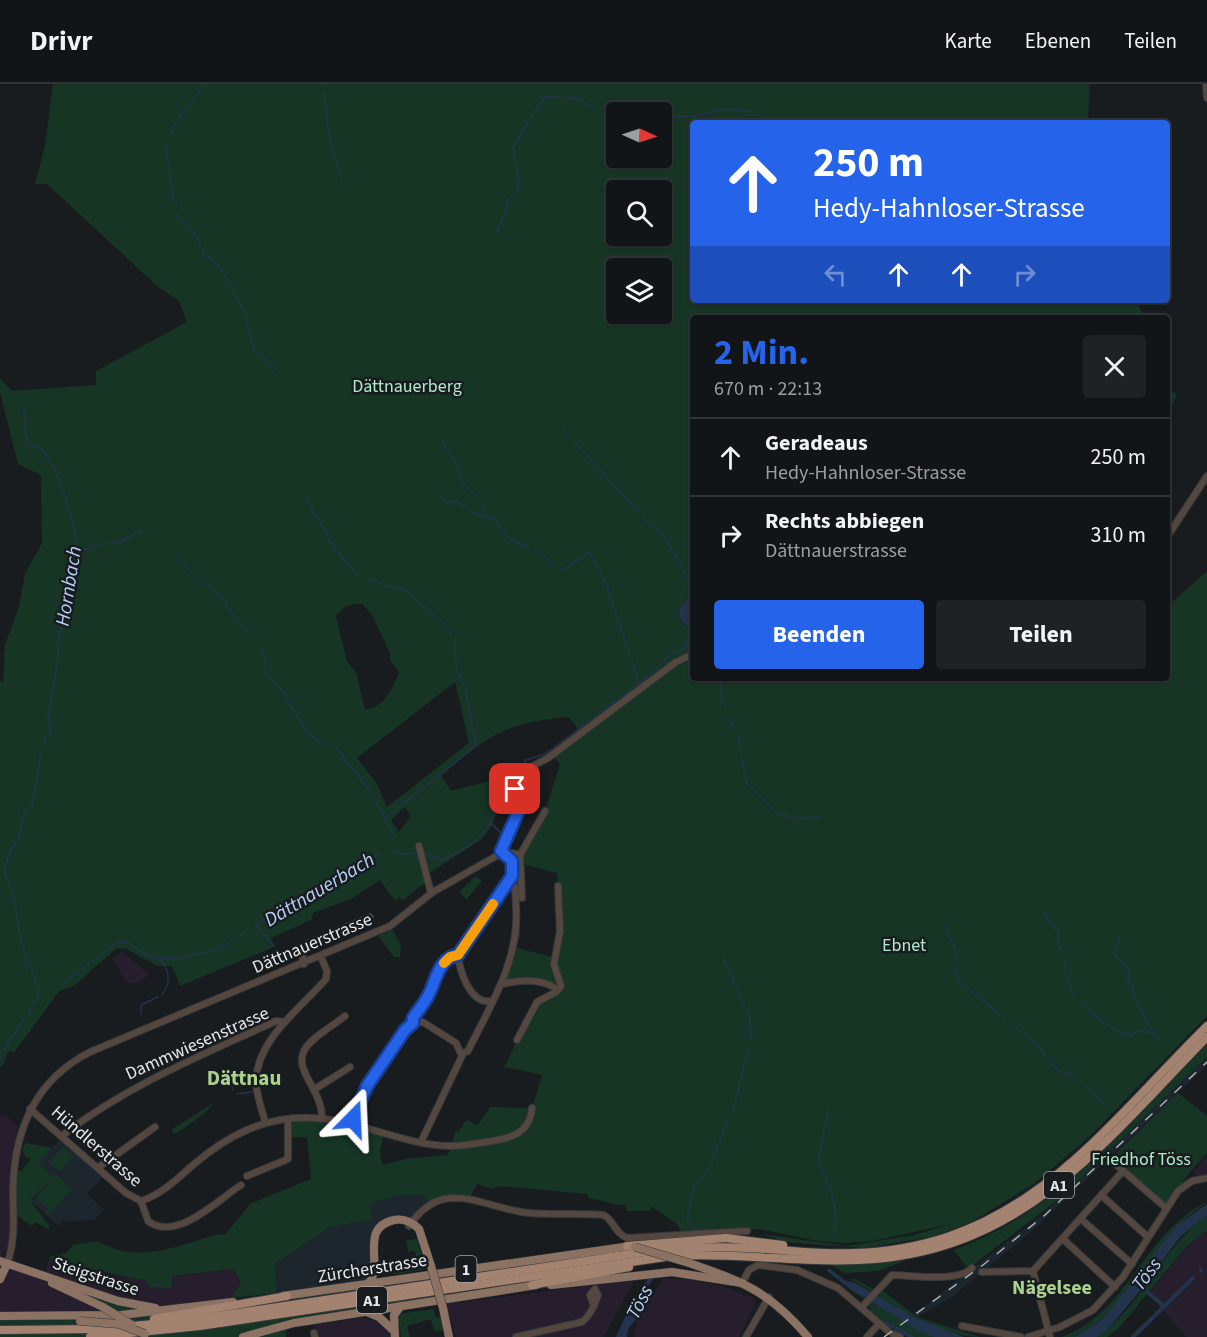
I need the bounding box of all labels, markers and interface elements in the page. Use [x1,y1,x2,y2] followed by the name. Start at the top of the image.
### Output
[30,21,92,61] text: Drivr
[945,26,992,56] text: Karte
[1025,26,1091,56] text: Ebenen
[1124,26,1177,56] text: Teilen
[606,102,672,168] north arrow
[606,102,672,324] map controls
[813,133,924,193] text: 250 m
[714,144,792,222] icon: ahead
[606,180,672,246] button: search
[813,189,1085,228] text: Hedy-Hahnloser-Strasse
[606,258,672,324] button: layers
[819,258,852,291] icon: left
[882,258,915,291] icon: ahead
[945,258,978,291] icon: ahead
[1008,258,1041,291] icon: right
[714,327,809,378] text: 2 Min.
[1083,335,1146,398] button: close
[352,374,462,399] park label: Dättnauerberg
[714,375,822,403] text: 670 m · 22:13
[765,427,868,459] text: Geradeaus
[714,441,747,474] icon: ahead
[1091,441,1146,473] text: 250 m
[765,459,966,487] text: Hedy-Hahnloser-Strasse
[765,505,924,537] text: Rechts abbiegen
[714,519,747,552] icon: right
[1091,519,1146,551] text: 310 m
[765,537,907,565] text: Dättnauerstrasse
[49,544,89,628] water label: Hornbach
[714,600,924,669] button: Beenden
[936,600,1146,669] button: Teilen
[489,763,540,814] pin
[498,772,531,805] icon: arrive
[259,846,380,934] water label: Dättnauerbach
[249,907,376,980] street label: Dättnauerstrasse
[882,933,926,958] park label: Ebnet
[121,1001,273,1086] street label: Dammwiesenstrasse
[207,1063,281,1093] district label: Dättnau
[321,1087,385,1151] position arrow
[46,1100,148,1193] street label: Hündlerstrasse
[1091,1147,1191,1172] park label: Friedhof Töss
[1044,1172,1074,1198] road number: A1
[316,1247,429,1289] street label: Zürcherstrasse
[49,1251,142,1302] street label: Steigstrasse
[1125,1252,1169,1297] water label: Töss
[456,1256,476,1282] road number: 1
[1012,1274,1092,1302] district label: Nägelsee
[619,1280,660,1324] water label: Töss
[357,1287,387,1313] road number: A1

